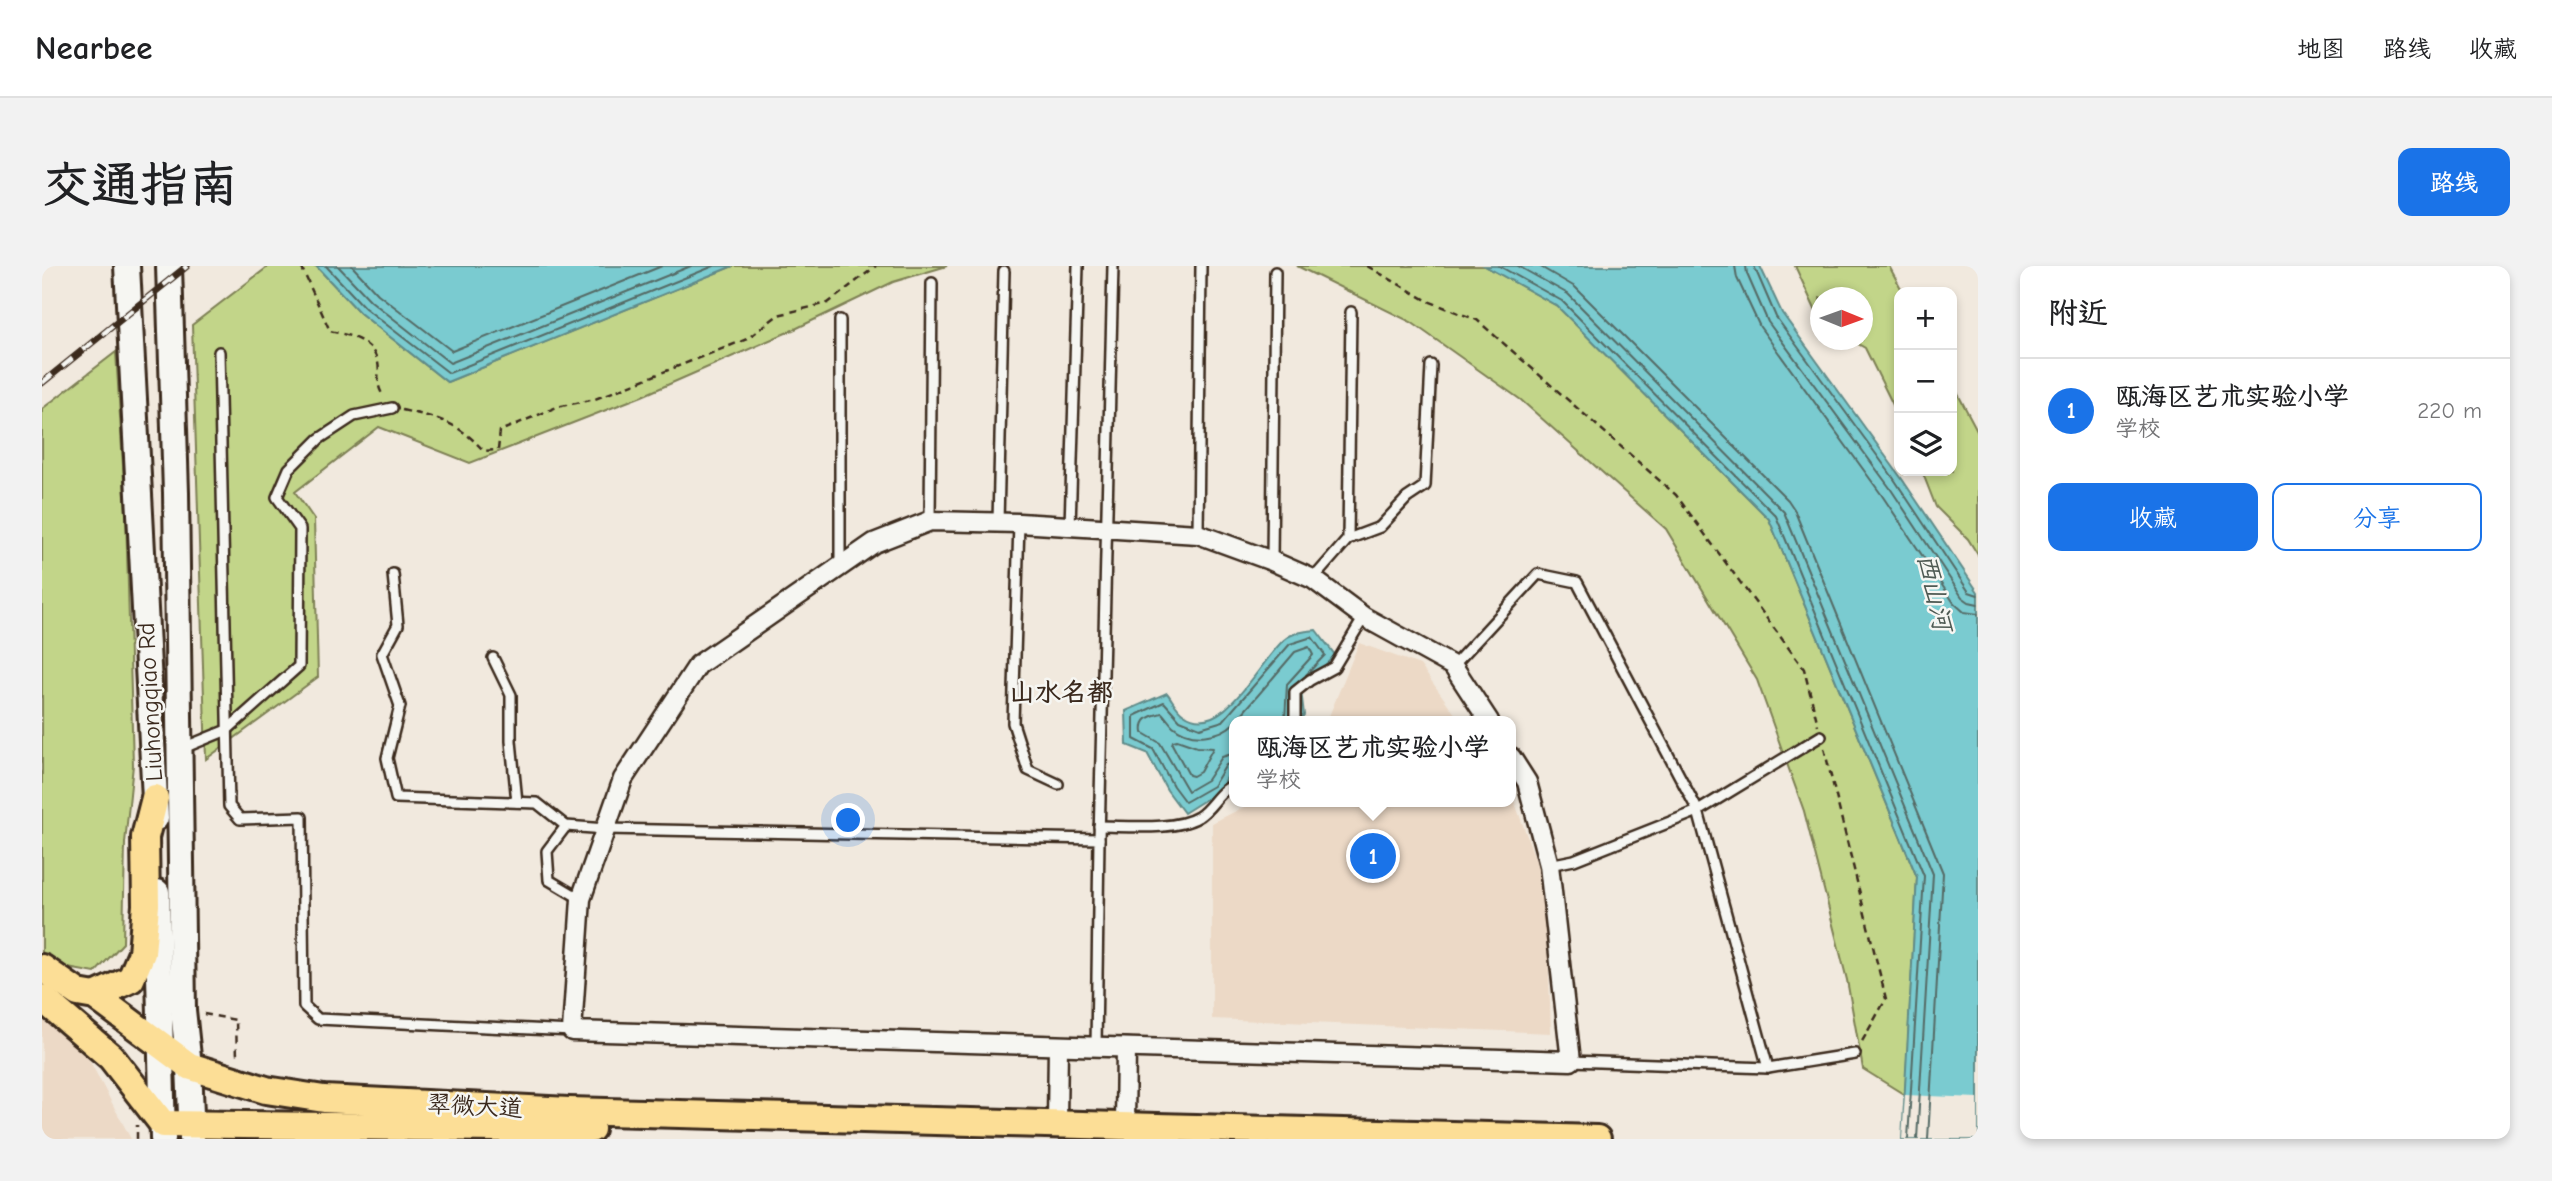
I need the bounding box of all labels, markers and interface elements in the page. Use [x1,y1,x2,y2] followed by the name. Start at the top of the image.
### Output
[35,29,153,67] text: Nearbee
[2297,35,2345,63] text: 地图
[2383,35,2431,63] text: 路线
[2469,35,2517,63] text: 收藏
[2398,148,2510,216] button: 路线
[42,157,238,213] text: 交通指南
[1810,287,1873,350] north arrow
[1894,287,1957,476] map controls
[1894,287,1957,350] button: +
[2048,296,2108,331] text: 附近
[1894,350,1957,413] button: −
[2115,382,2349,412] text: 瓯海区艺术实验小学
[2066,397,2076,424] text: 1
[2417,397,2482,424] text: 220 m
[1894,413,1957,476] button: layers
[2115,415,2161,442] text: 学校
[2048,483,2258,551] button: 收藏
[2272,483,2482,551] button: 分享
[1911,551,1958,637] water label: 西山河
[132,622,168,782] street label: Liuhongqiao Rd
[1009,678,1113,708] district label: 山水名都
[1229,716,1516,807] popup
[1255,733,1490,763] text: 瓯海区艺术实验小学
[1255,766,1301,793] text: 学校
[831,803,865,837] your location
[1350,830,1396,882] pin: 1
[426,1090,524,1122] street label: 翠微大道

